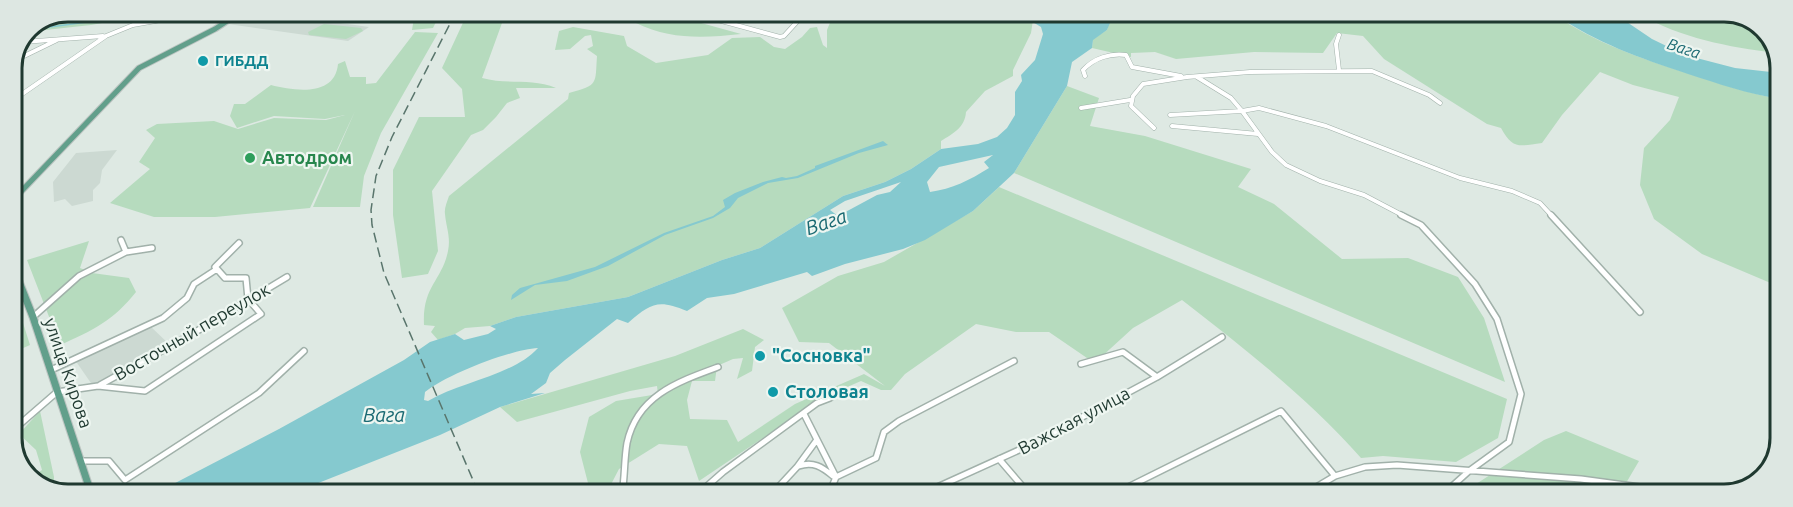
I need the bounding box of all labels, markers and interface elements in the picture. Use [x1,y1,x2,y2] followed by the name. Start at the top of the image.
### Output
[1665,34,1703,62] water label: Вага
[215,52,268,69] place label: ГИБДД
[196,54,210,68] marker: ГИБДД
[262,147,352,167] place label: Автодром
[243,151,257,165] marker: Автодром
[802,204,850,239] water label: Вага
[110,278,273,384] street label: Восточный переулок
[41,315,97,430] street label: улица Кирова
[772,345,871,365] place label: "Сосновка"
[753,349,767,363] marker: "Сосновка"
[785,381,869,401] place label: Столовая
[1014,382,1133,458] street label: Важская улица
[766,385,780,399] marker: Столовая
[363,403,405,426] water label: Вага

